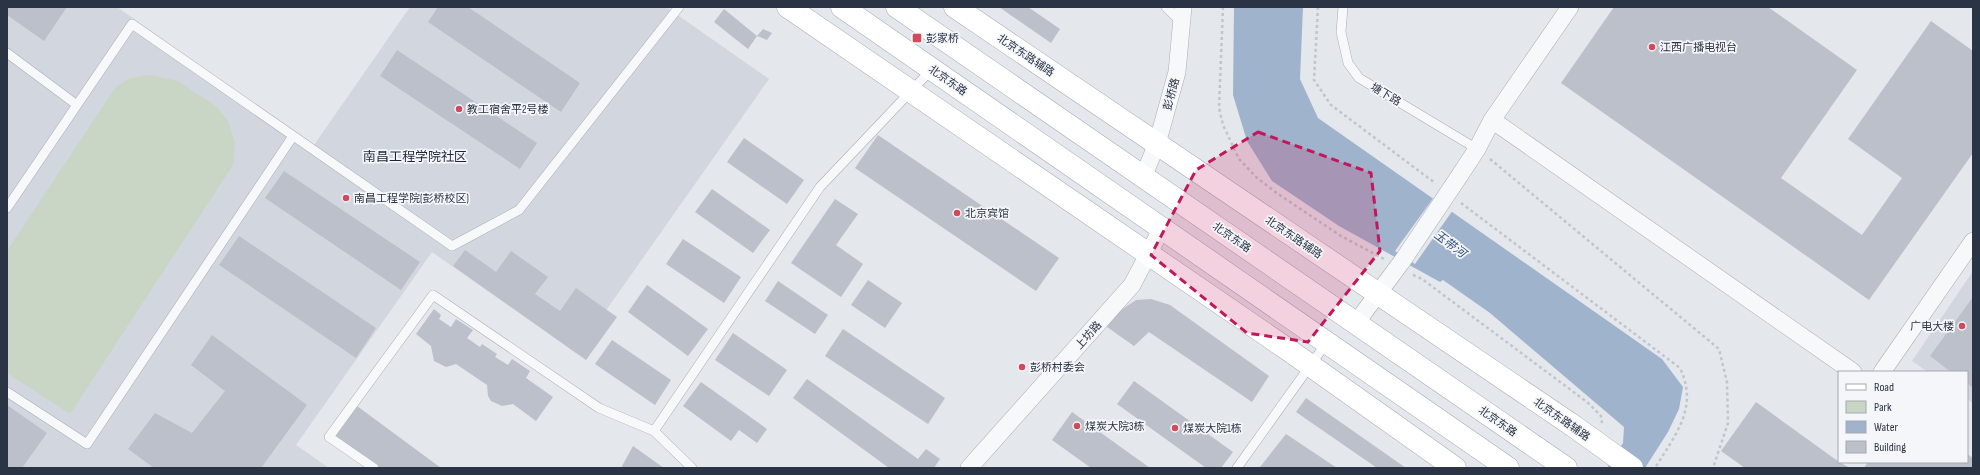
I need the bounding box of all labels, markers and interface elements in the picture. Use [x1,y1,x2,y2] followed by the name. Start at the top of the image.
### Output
[911,32,923,44] marker: 彭家桥
[926,32,959,45] place label: 彭家桥
[995,32,1057,79] street label: 北京东路辅路
[1660,41,1737,54] place label: 江西广播电视台
[1647,42,1657,52] marker: 江西广播电视台
[926,62,969,98] street label: 北京东路
[1161,77,1182,112] street label: 彭桥路
[1368,80,1403,108] street label: 塘下路
[467,103,549,116] place label: 教工宿舍平2号楼
[454,104,464,114] marker: 教工宿舍平2号楼
[363,149,467,165] district label: 南昌工程学院社区
[354,192,469,205] place label: 南昌工程学院(彭桥校区)
[341,193,351,203] marker: 南昌工程学院(彭桥校区)
[965,207,1009,220] place label: 北京宾馆
[952,208,962,218] marker: 北京宾馆
[1263,214,1325,261] street label: 北京东路辅路
[1210,219,1253,255] street label: 北京东路
[1431,228,1470,262] water label: 玉带河
[1073,319,1104,352] street label: 上坊路
[1910,320,1954,333] place label: 广电大楼
[1957,321,1967,331] marker: 广电大楼
[1030,361,1085,374] place label: 彭桥村委会
[1017,362,1027,372] marker: 彭桥村委会
[1838,371,1968,463] legend
[1874,380,1894,395] text: Road
[1531,395,1592,444] street label: 北京东路辅路
[1874,400,1892,415] text: Park
[1476,403,1519,439] street label: 北京东路
[1085,420,1145,433] place label: 煤炭大院3栋
[1874,420,1898,435] text: Water
[1072,421,1082,431] marker: 煤炭大院3栋
[1183,422,1242,435] place label: 煤炭大院1栋
[1170,423,1180,433] marker: 煤炭大院1栋
[1874,440,1906,455] text: Building

